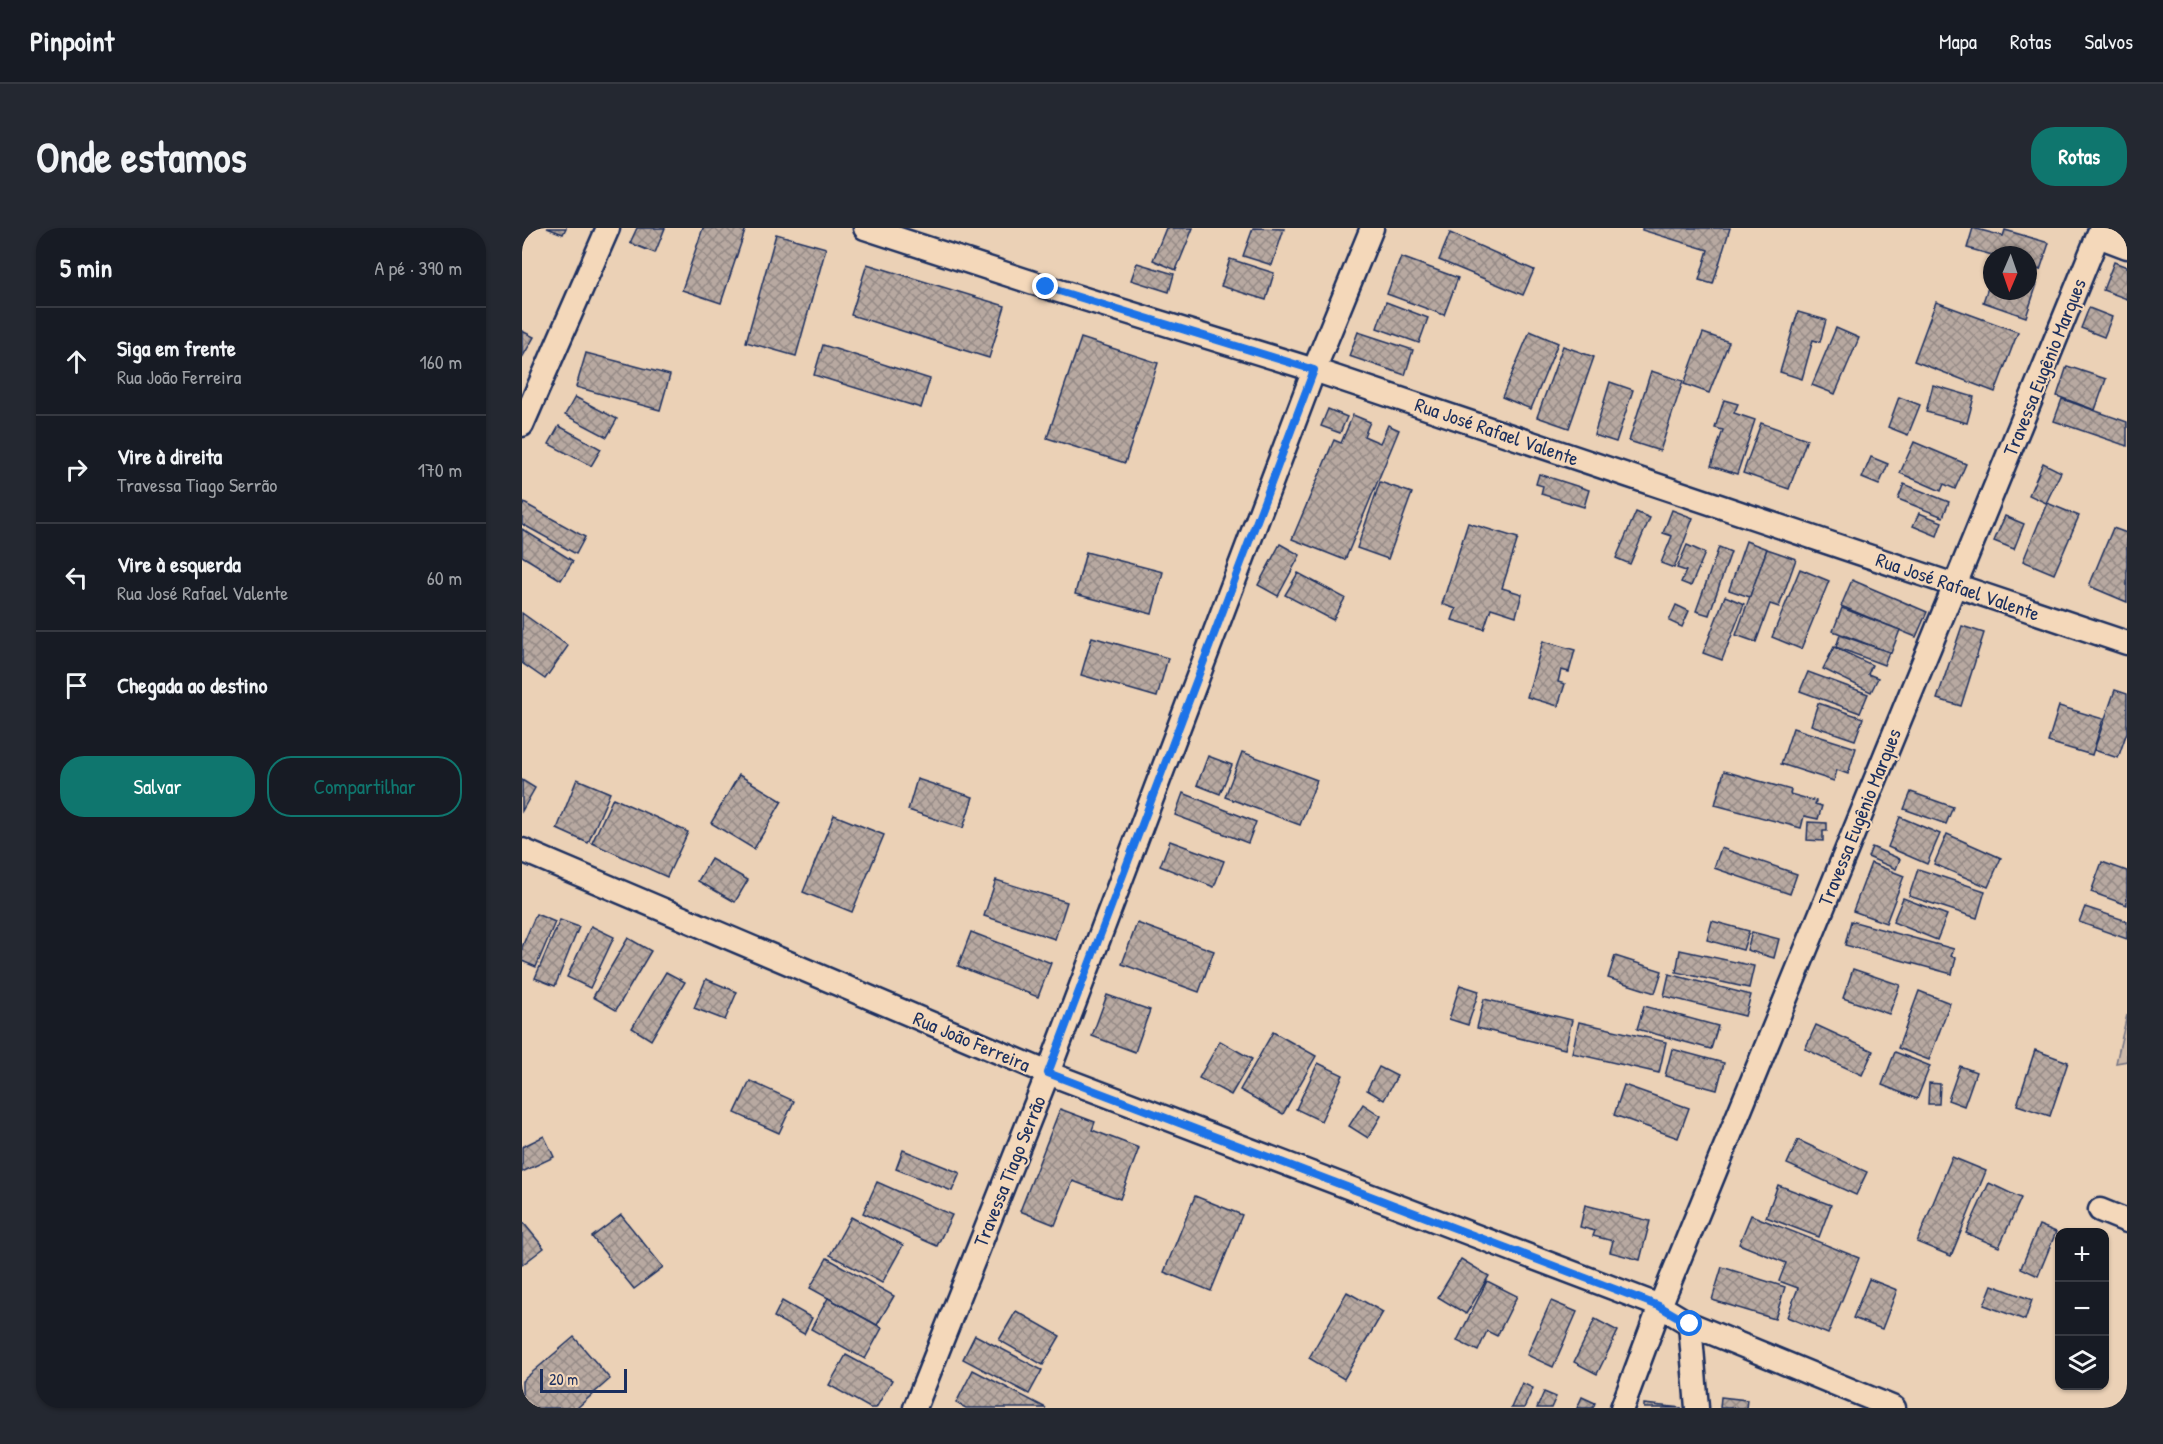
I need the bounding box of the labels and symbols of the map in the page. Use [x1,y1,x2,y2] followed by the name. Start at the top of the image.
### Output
[1983,246,2037,300] north arrow
[1032,273,1058,299] route end
[1996,274,2092,460] street label: Travessa Eugênio Marques
[1412,390,1582,472] street label: Rua José Rafael Valente
[1873,545,2043,627] street label: Rua José Rafael Valente
[1811,724,1907,910] street label: Travessa Eugênio Marques
[910,1004,1035,1078] street label: Rua João Ferreira
[966,1092,1052,1250] street label: Travessa Tiago Serrão
[1676,1310,1702,1336] route start
[540,1366,627,1394] scale bar

